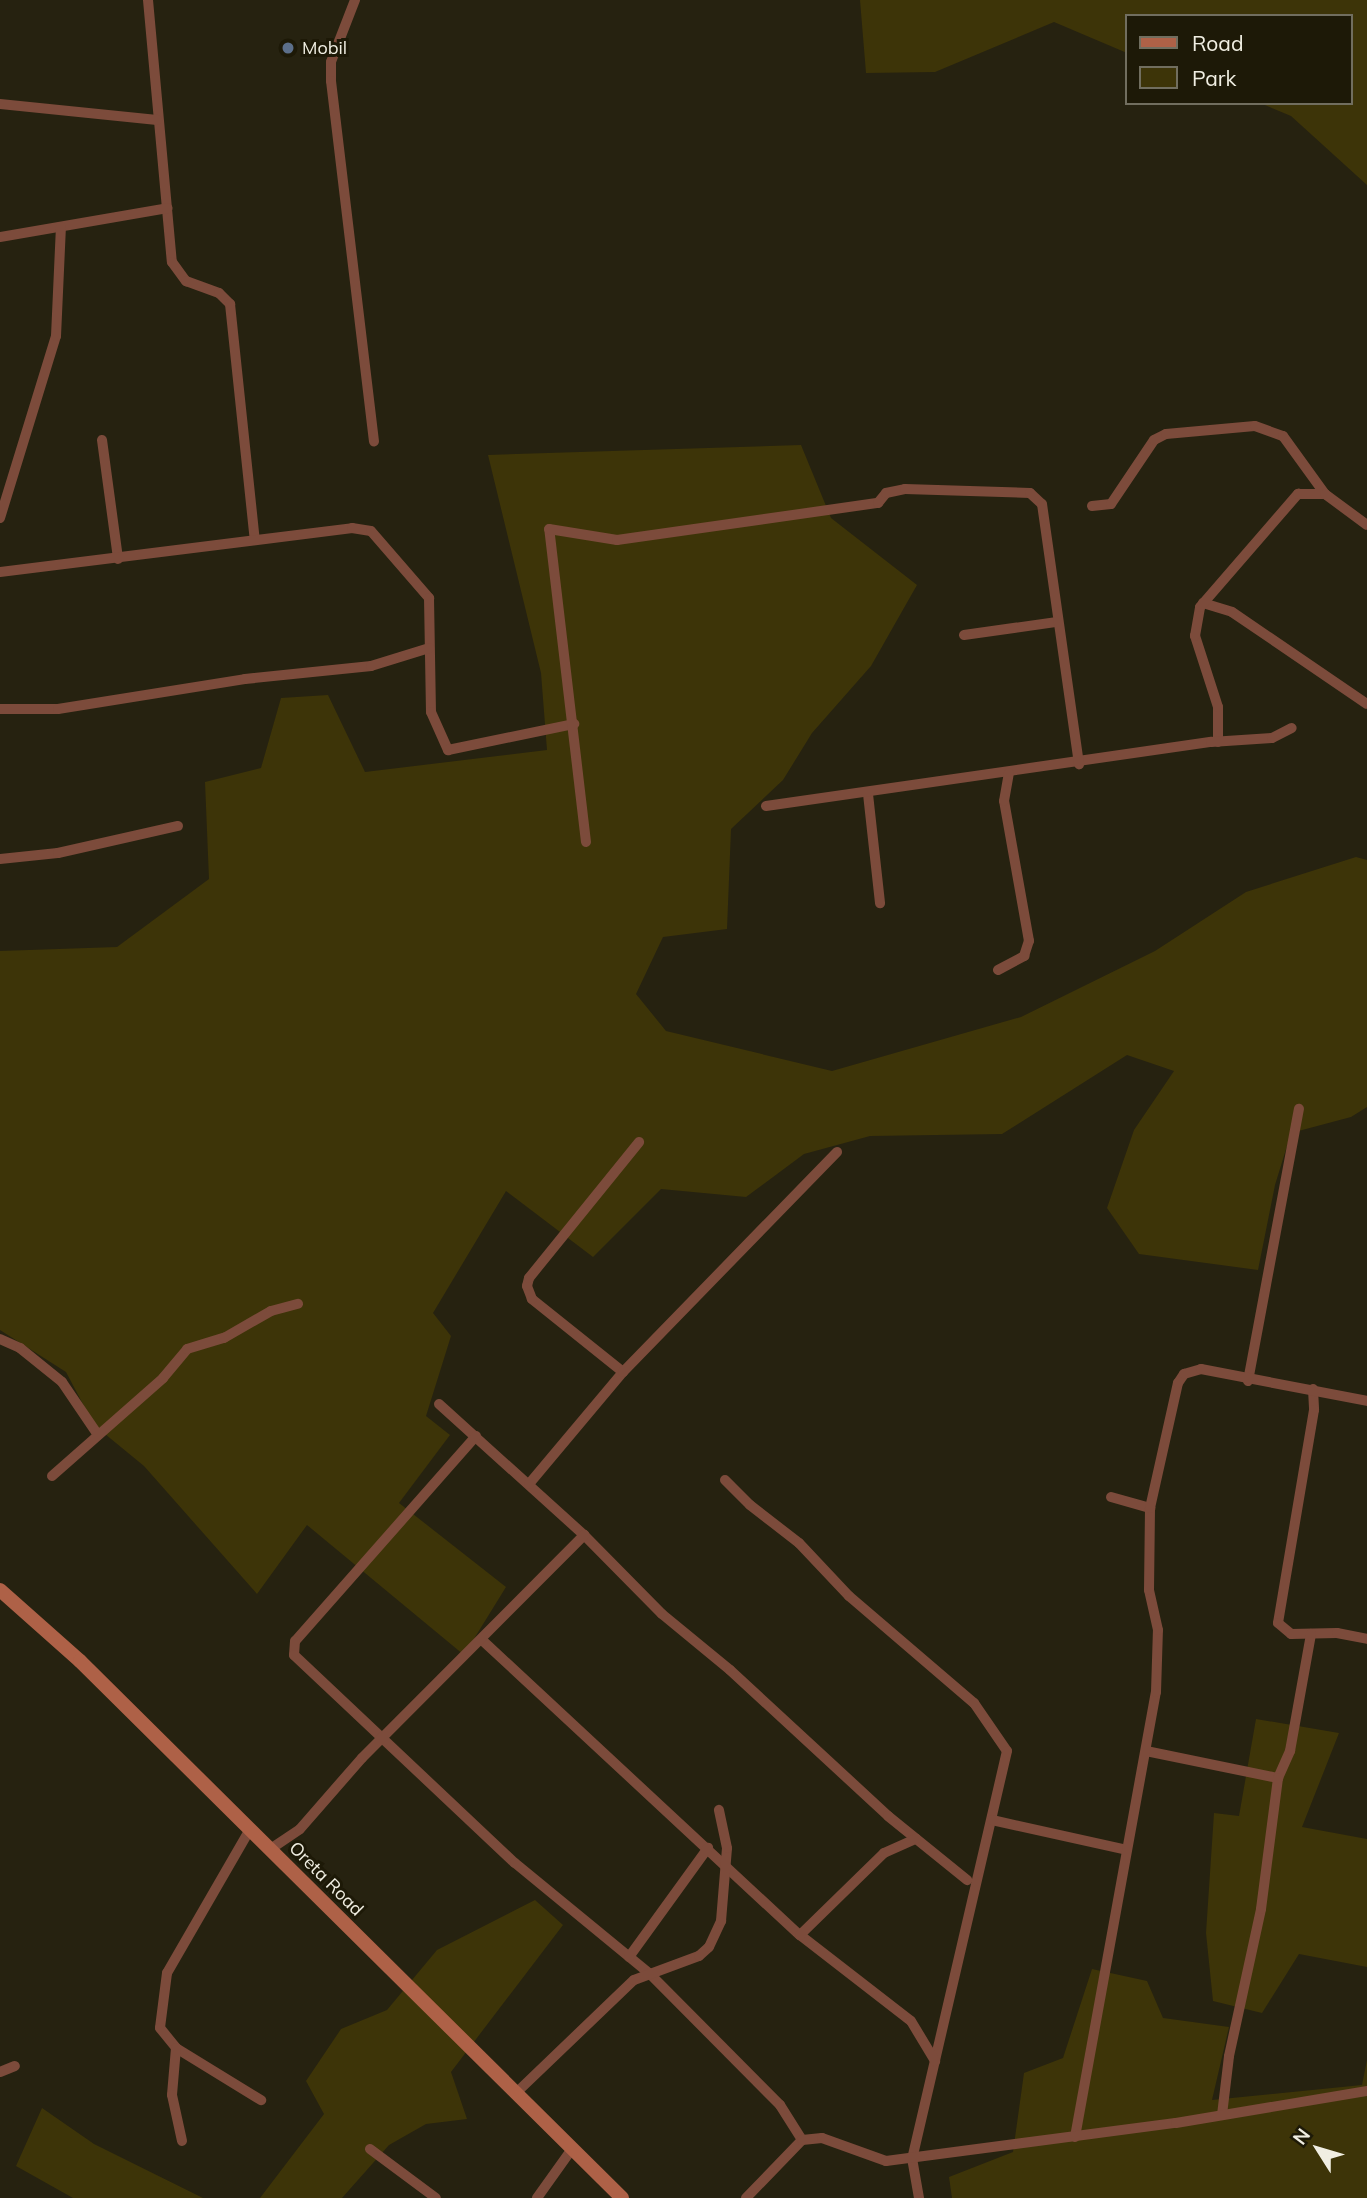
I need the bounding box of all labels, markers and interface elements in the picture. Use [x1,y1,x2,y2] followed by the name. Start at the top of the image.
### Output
[1126,14,1353,105] legend
[1192,30,1243,56] text: Road
[302,37,347,59] place label: Mobil
[280,40,296,56] marker: Mobil
[1192,65,1236,91] text: Park
[284,1837,368,1921] street label: Oreta Road
[1283,2114,1353,2184] north arrow
[1287,2123,1315,2149] text: N

